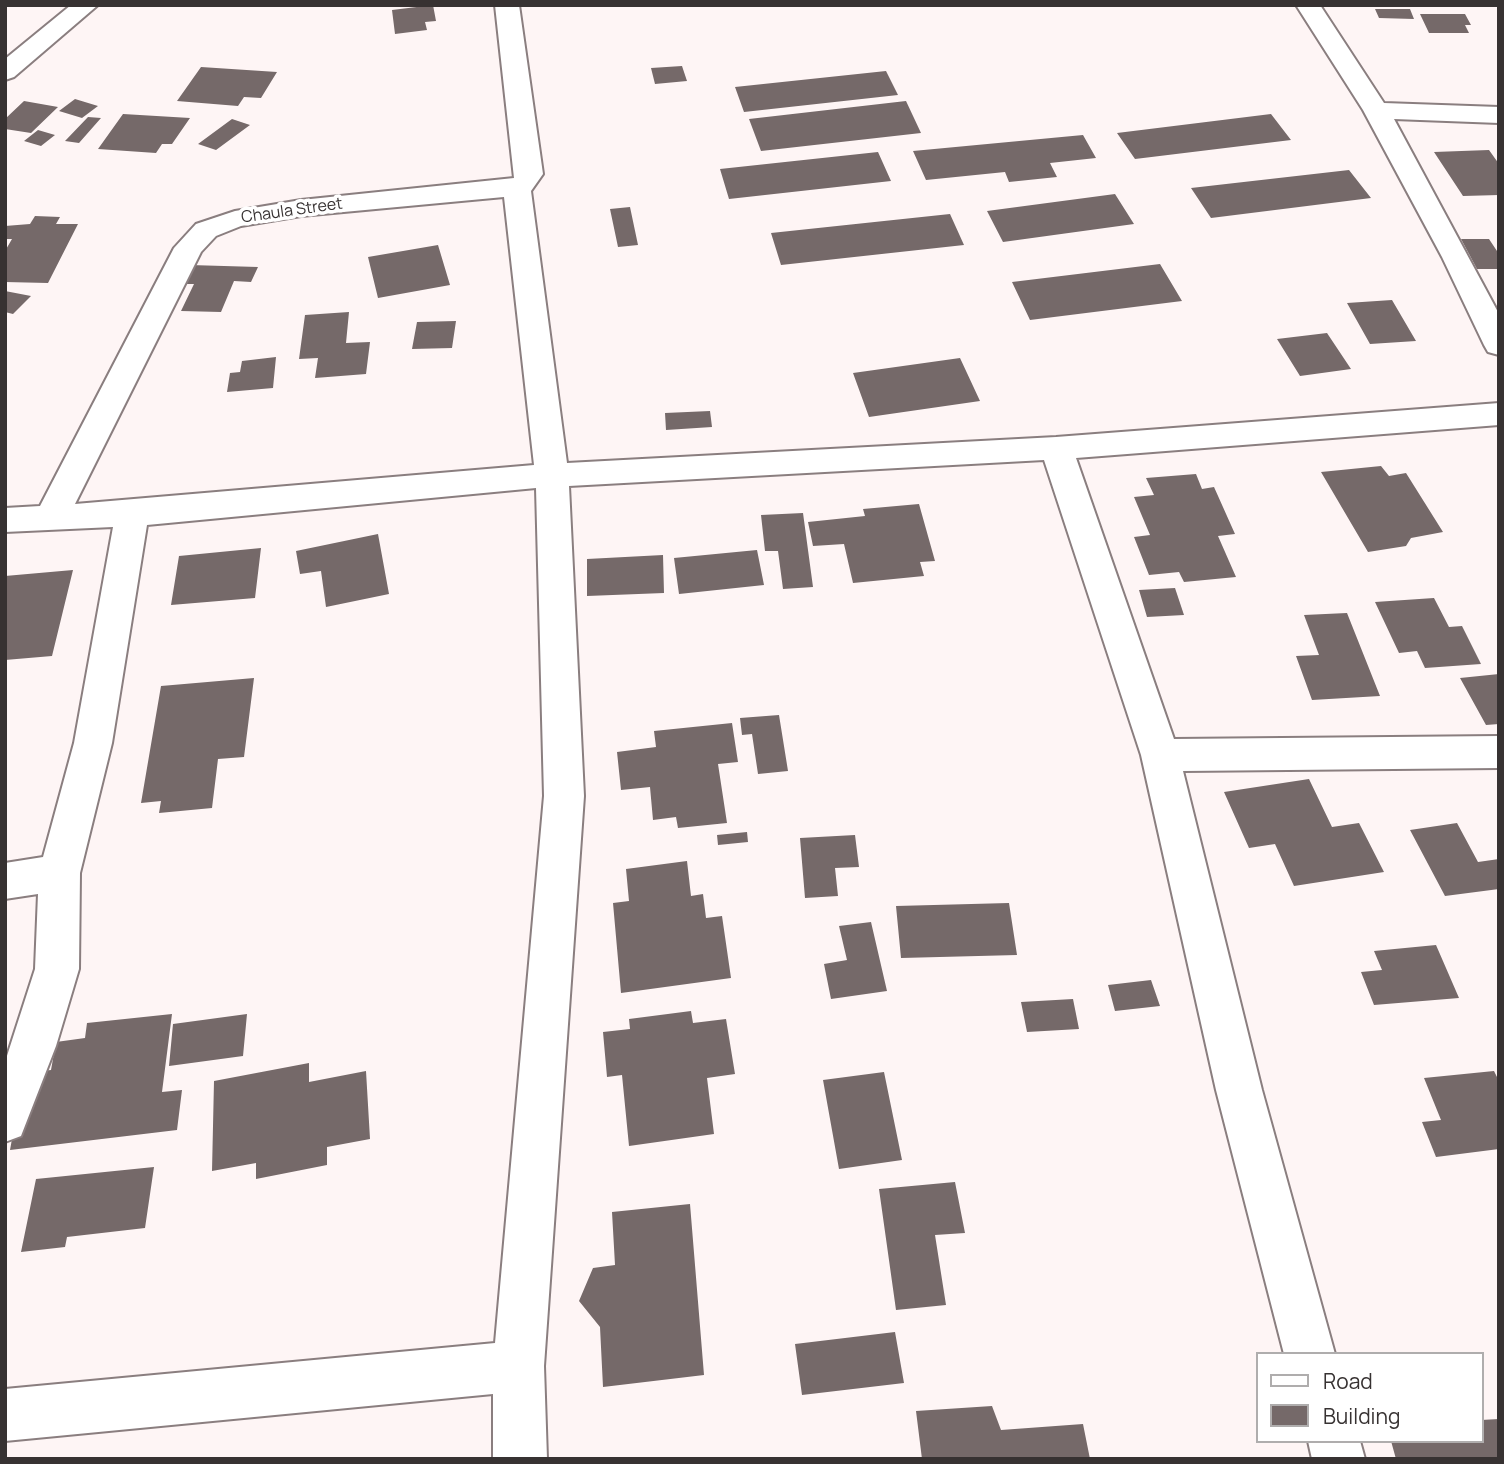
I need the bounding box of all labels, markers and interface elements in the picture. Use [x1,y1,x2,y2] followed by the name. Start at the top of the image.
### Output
[240,194,344,228] street label: Chaula Street
[1256,1352,1483,1443] legend
[1323,1367,1373,1395] text: Road
[1323,1402,1400,1430] text: Building

